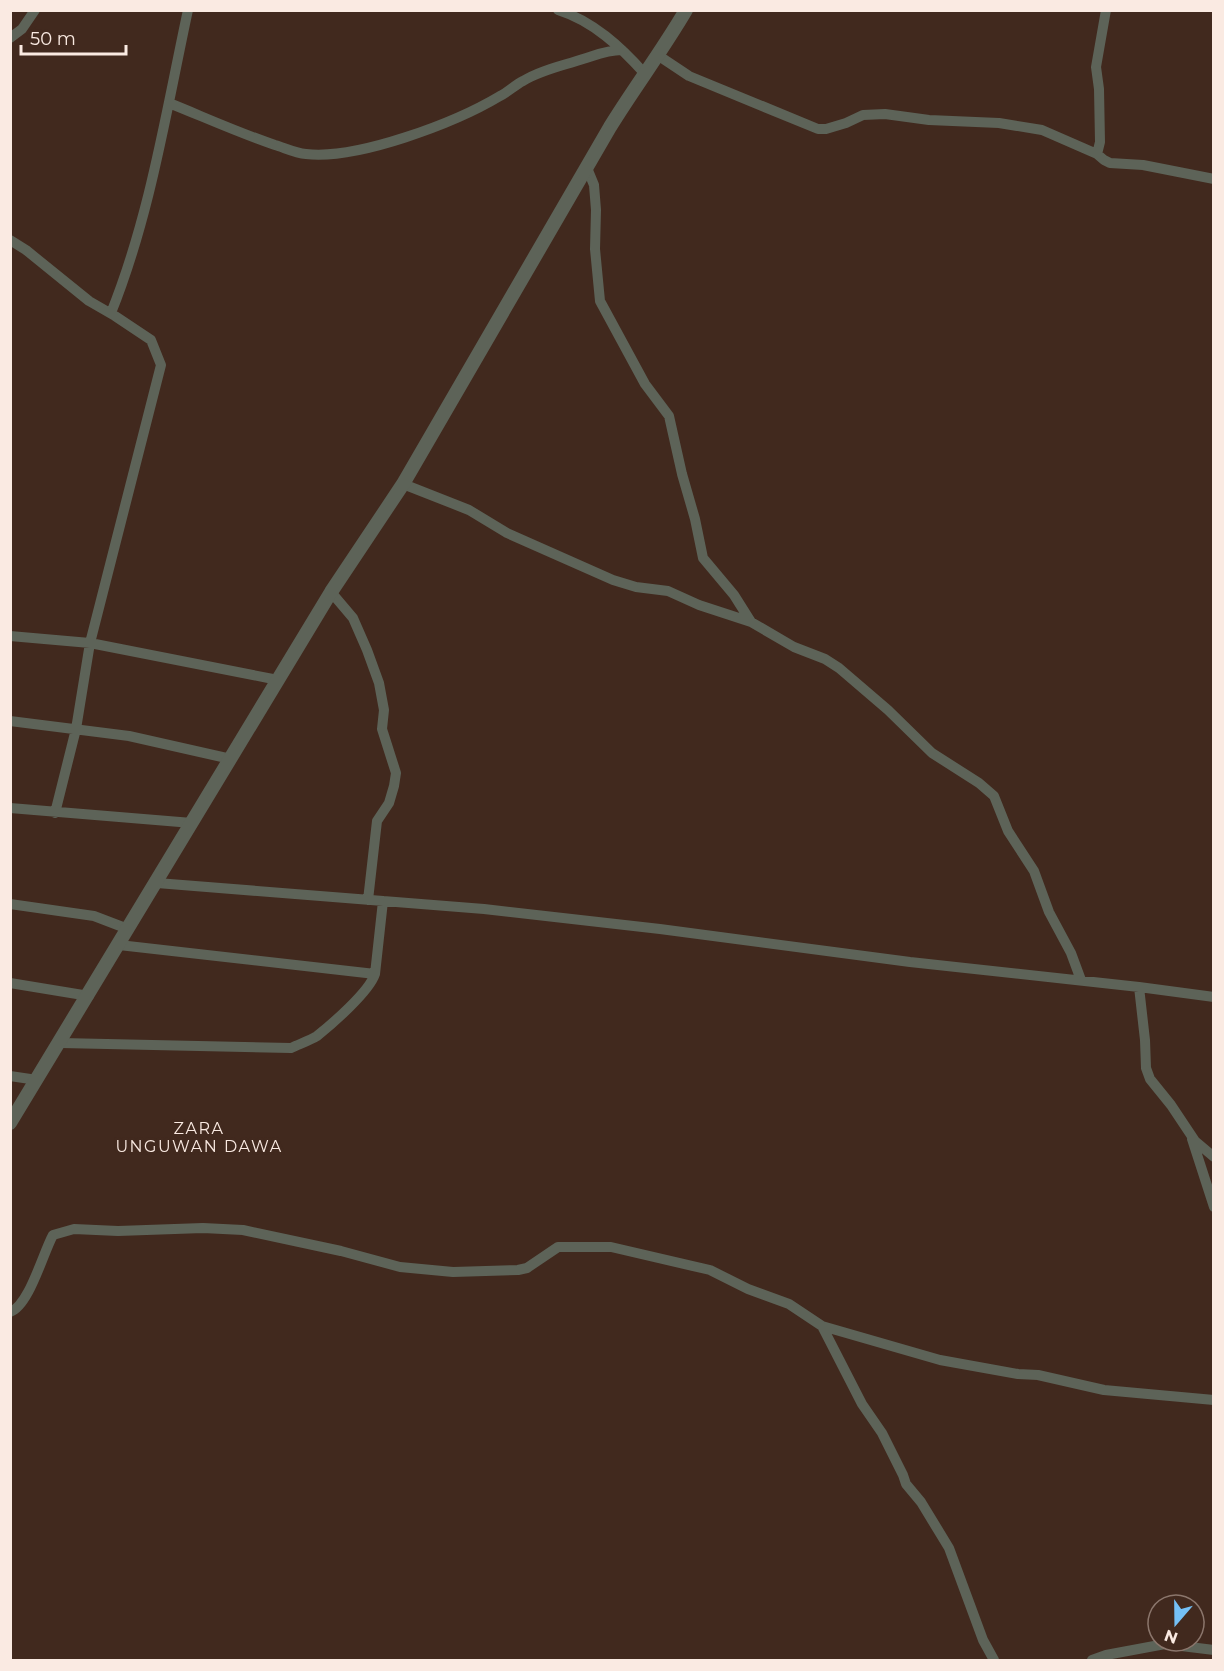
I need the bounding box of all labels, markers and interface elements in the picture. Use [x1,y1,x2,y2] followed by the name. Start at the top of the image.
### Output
[21,18,126,56] scale bar
[30,28,76,50] text: 50 m
[115,1119,283,1156] district label: ZARA UNGUWAN DAWA
[1146,1593,1206,1653] north arrow
[1162,1625,1180,1648] text: N

